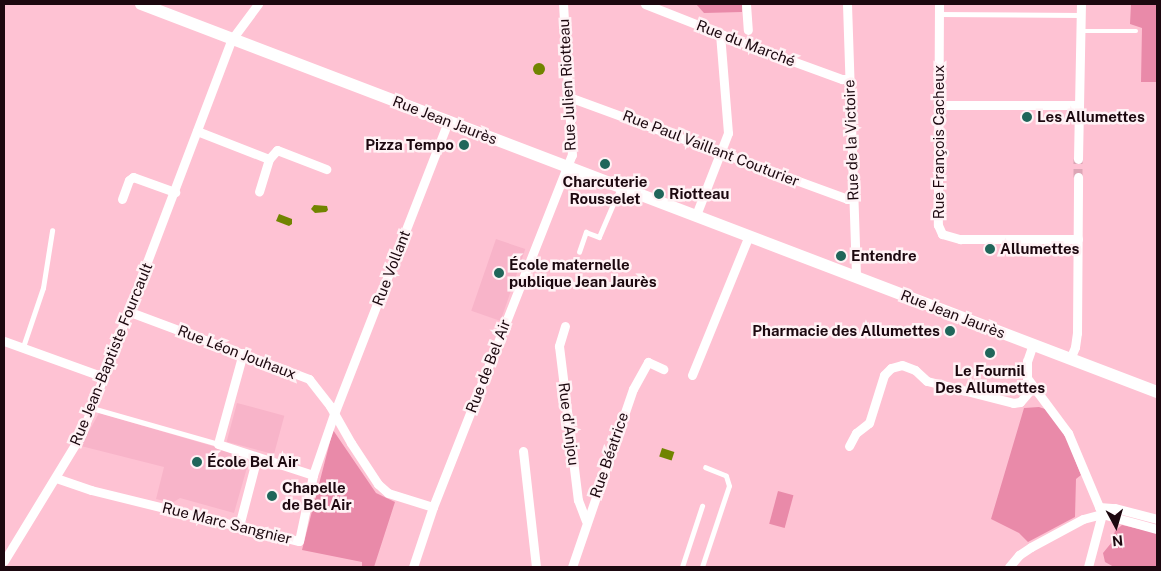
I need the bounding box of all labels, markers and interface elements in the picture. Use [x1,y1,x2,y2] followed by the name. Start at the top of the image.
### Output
[694,16,798,70] street label: Rue du Marché
[555,18,579,152] street label: Rue Julien Riotteau
[930,65,948,219] street label: Rue François Cacheux
[840,79,862,201] street label: Rue de la Victoire
[390,92,500,148] street label: Rue Jean Jaurès
[620,106,802,190] street label: Rue Paul Vaillant Couturier
[1037,108,1145,126] place label: Les Allumettes
[1021,111,1033,123] marker: Les Allumettes
[365,136,454,154] place label: Pizza Tempo
[458,139,470,151] marker: Pizza Tempo
[599,158,611,170] marker: Charcuterie Rousselet
[563,172,647,207] place label: Charcuterie Rousselet
[669,185,730,203] place label: Riotteau
[653,188,665,200] marker: Riotteau
[368,227,414,309] street label: Rue Vollant
[1000,240,1079,258] place label: Allumettes
[984,243,996,255] marker: Allumettes
[851,247,917,265] place label: Entendre
[835,250,847,262] marker: Entendre
[509,255,657,290] place label: École maternelle publique Jean Jaurès
[66,260,156,448] street label: Rue Jean-Baptiste Fourcault
[493,267,505,279] marker: École maternelle publique Jean Jaurès
[898,286,1008,342] street label: Rue Jean Jaurès
[462,317,514,415] street label: Rue de Bel Air
[175,321,299,383] street label: Rue Léon Jouhaux
[752,322,940,340] place label: Pharmacie des Allumettes
[944,325,956,337] marker: Pharmacie des Allumettes
[984,347,996,359] marker: Le Fournil Des Allumettes
[935,361,1045,396] place label: Le Fournil Des Allumettes
[555,381,583,467] street label: Rue d'Anjou
[586,410,632,500] street label: Rue Béatrice
[207,453,298,471] place label: École Bel Air
[191,456,203,468] marker: École Bel Air
[282,478,352,513] place label: Chapelle de Bel Air
[266,490,278,502] marker: Chapelle de Bel Air
[160,498,294,548] street label: Rue Marc Sangnier
[1091,501,1141,551] north arrow
[1111,532,1124,549] text: N

